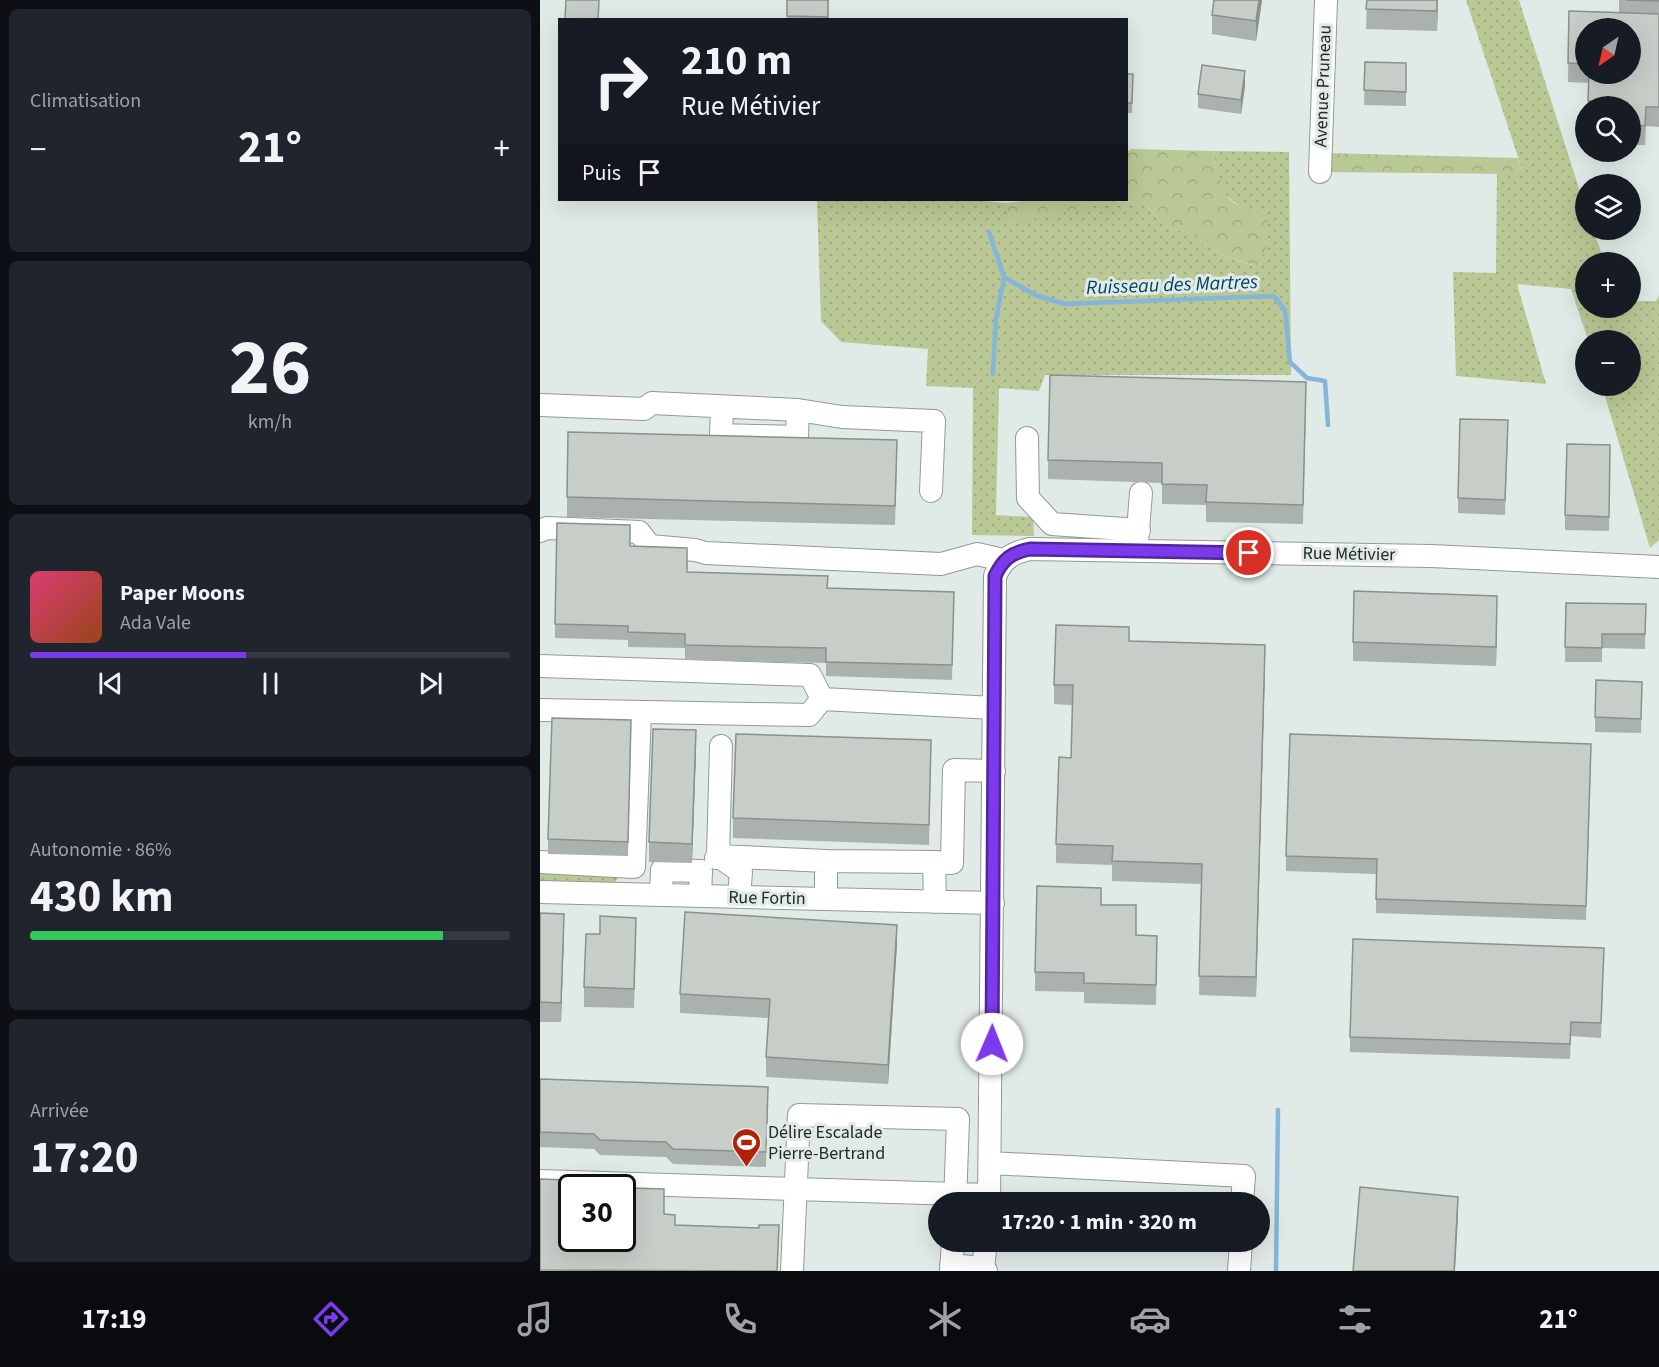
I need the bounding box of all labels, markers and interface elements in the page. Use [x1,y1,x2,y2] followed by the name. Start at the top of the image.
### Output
[1575,18,1641,84] north arrow
[1575,18,1641,396] map controls
[1308,24,1338,148] street label: Avenue Pruneau
[681,31,792,91] text: 210 m
[582,42,660,120] icon: right
[30,87,141,115] text: Climatisation
[681,87,820,126] text: Rue Métivier
[1575,96,1641,162] button: search
[238,116,302,180] text: 21°
[30,126,46,173] text: −
[494,126,510,173] text: +
[633,156,666,189] icon: arrive
[582,157,621,189] text: Puis
[1575,174,1641,240] button: layers
[1575,252,1641,318] button: +
[1086,268,1258,302] water label: Ruisseau des Martres
[229,313,311,424] text: 26
[1575,330,1641,396] button: −
[248,408,292,436] text: km/h
[1223,527,1274,578] pin
[1232,536,1265,569] icon: arrive
[1302,541,1396,567] street label: Rue Métivier
[120,577,245,609] text: Paper Moons
[120,609,191,637] text: Ada Vale
[94,667,127,700] icon: previous
[254,667,287,700] icon: pause
[414,667,447,700] icon: next
[30,836,171,864] text: Autonomie · 86%
[30,865,174,929] text: 430 km
[728,885,806,911] street label: Rue Fortin
[960,1012,1024,1076] position arrow
[30,1097,89,1125] text: Arrivée
[768,1120,885,1166] place label: Délire Escalade Pierre-Bertrand
[30,1126,139,1190] text: 17:20
[731,1126,763,1168] sports icon: Délire Escalade Pierre-Bertrand
[558,1174,636,1252] speed limit sign: 30
[1001,1206,1197,1238] text: 17:20 · 1 min · 320 m
[310,1298,352,1340] icon: directions
[514,1298,556,1340] icon: music
[719,1298,761,1340] icon: phone
[924,1298,966,1340] icon: climate
[1129,1298,1171,1340] icon: car
[1334,1298,1376,1340] icon: filters
[81,1300,147,1339] text: 17:19
[1539,1300,1578,1339] text: 21°

